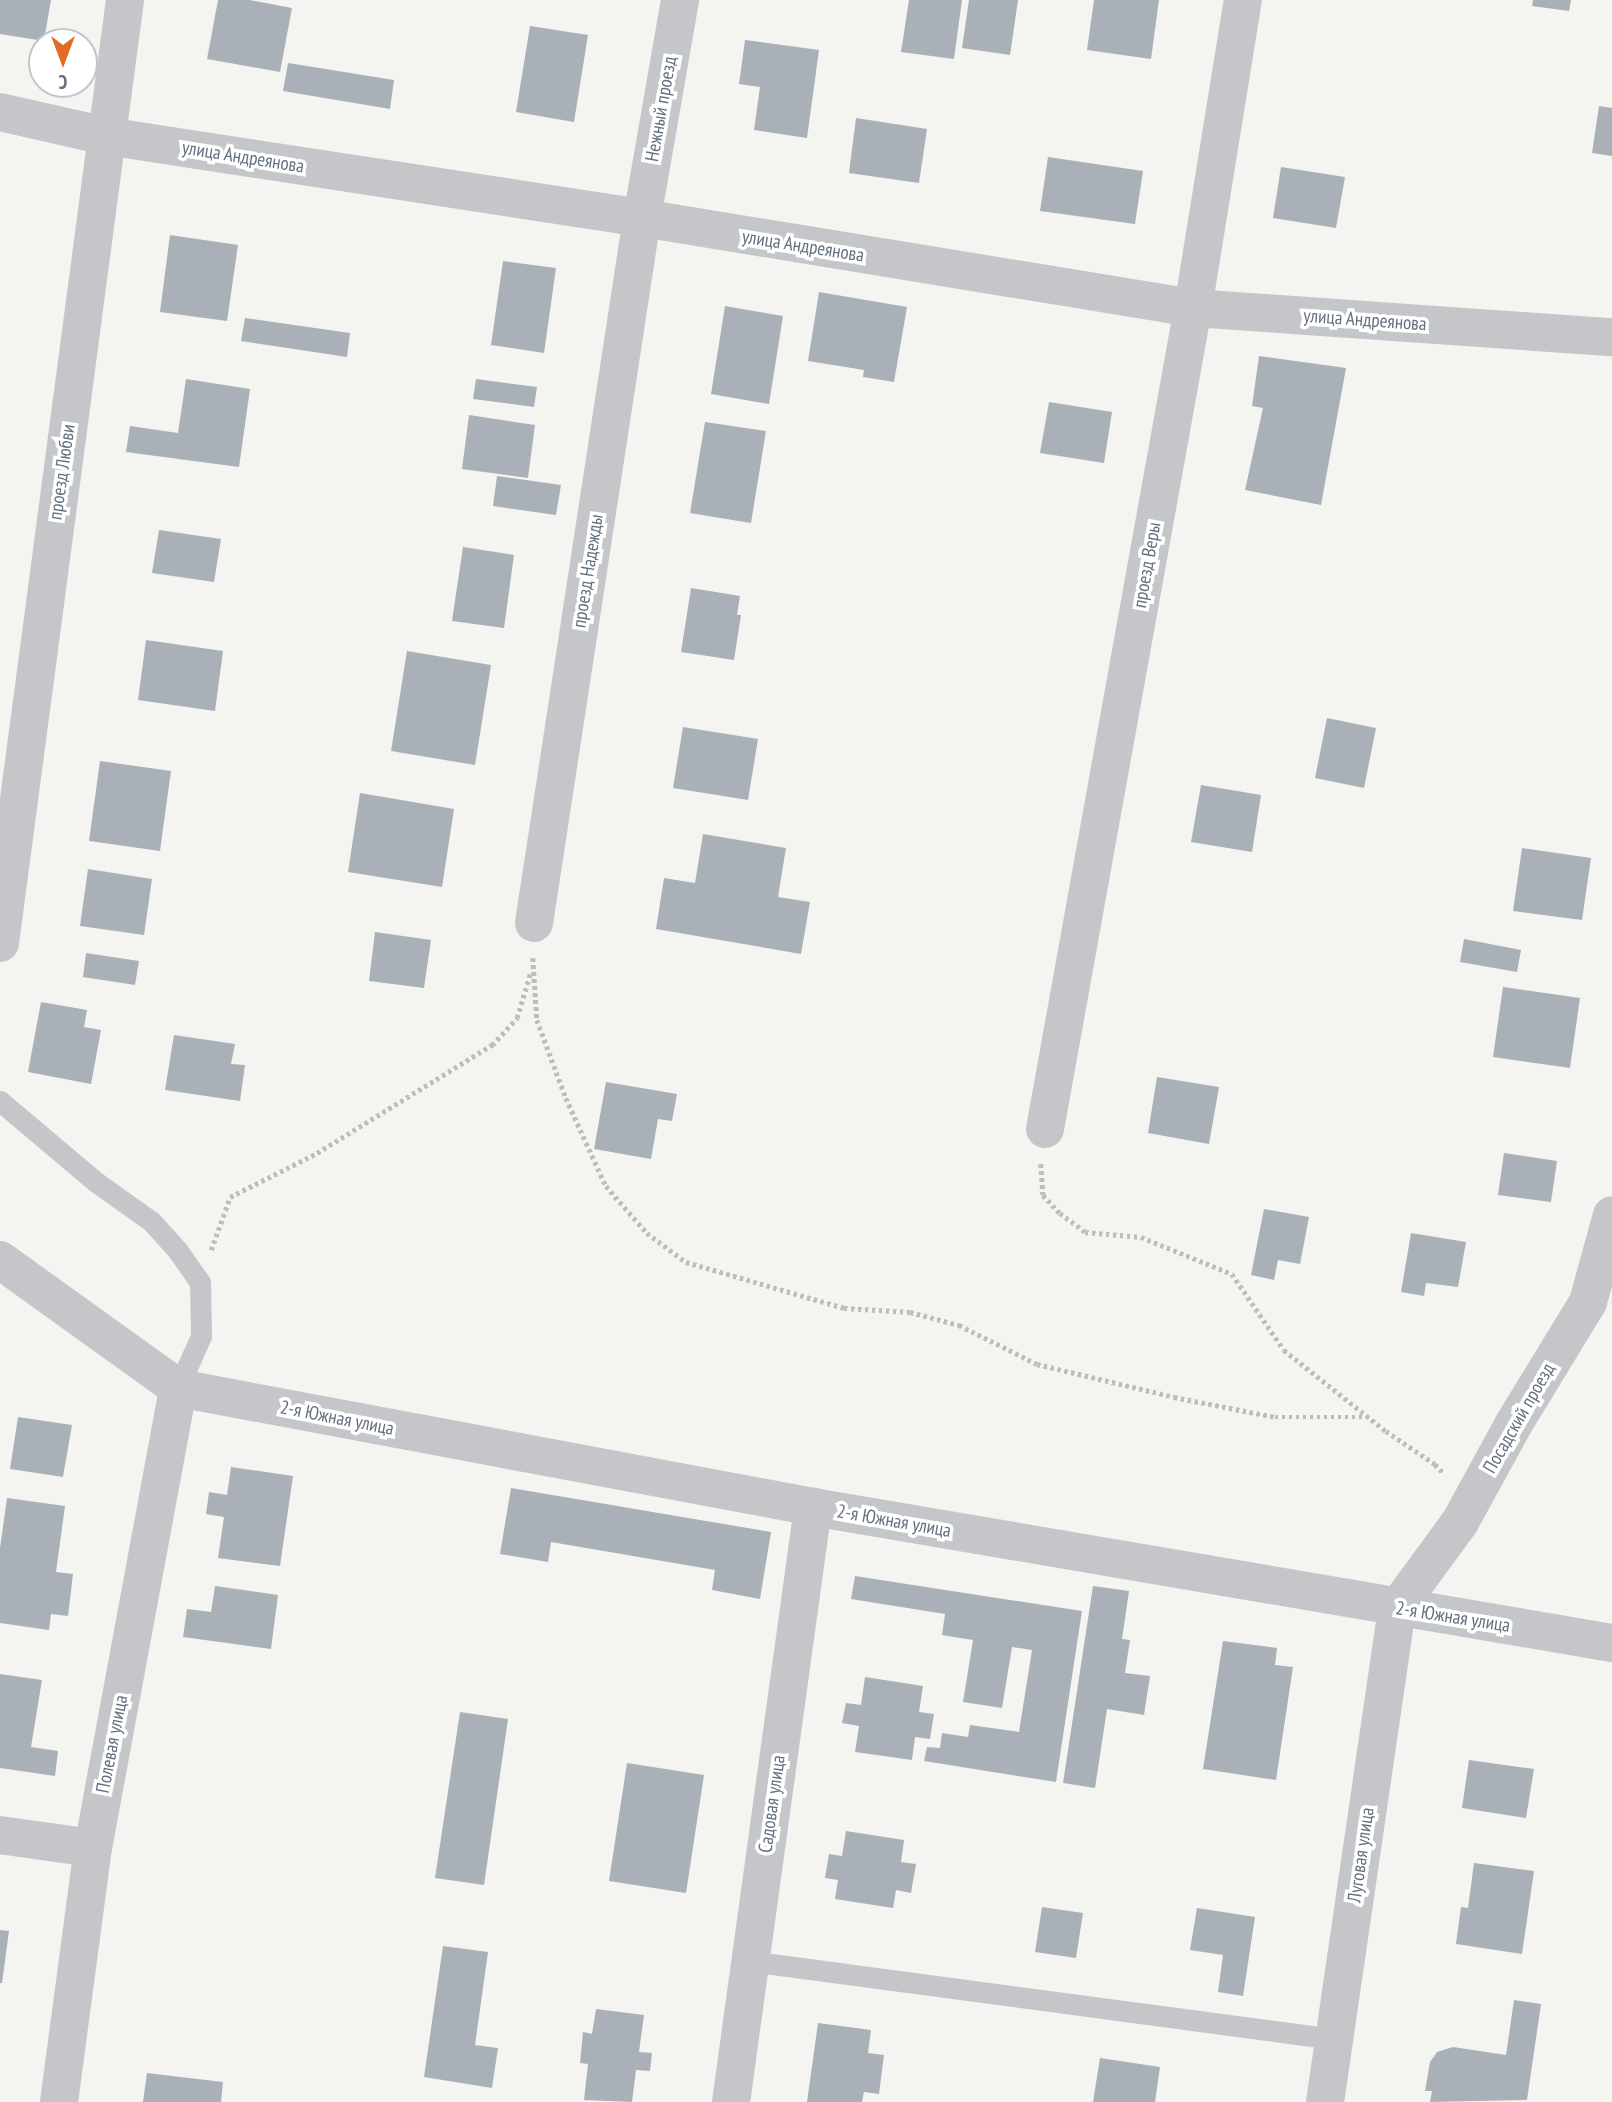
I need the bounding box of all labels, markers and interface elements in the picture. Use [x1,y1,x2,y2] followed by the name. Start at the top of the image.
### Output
[28,28,98,98] north arrow
[641,55,681,163] street label: Нежный проезд
[59,70,67,94] text: С
[180,136,306,178] street label: улица Андреянова
[740,225,866,267] street label: улица Андреянова
[1302,304,1428,336] street label: улица Андреянова
[44,423,80,521] street label: проезд Любви
[568,513,608,629] street label: проезд Надежды
[1128,520,1166,610] street label: проезд Веры
[1478,1359,1560,1477] street label: Посадский проезд
[278,1396,396,1440] street label: 2-я Южная улица
[835,1500,953,1542] street label: 2-я Южная улица
[1394,1597,1512,1637] street label: 2-я Южная улица
[91,1693,133,1795] street label: Полевая улица
[754,1754,790,1854] street label: Садовая улица
[1343,1806,1379,1904] street label: Луговая улица

